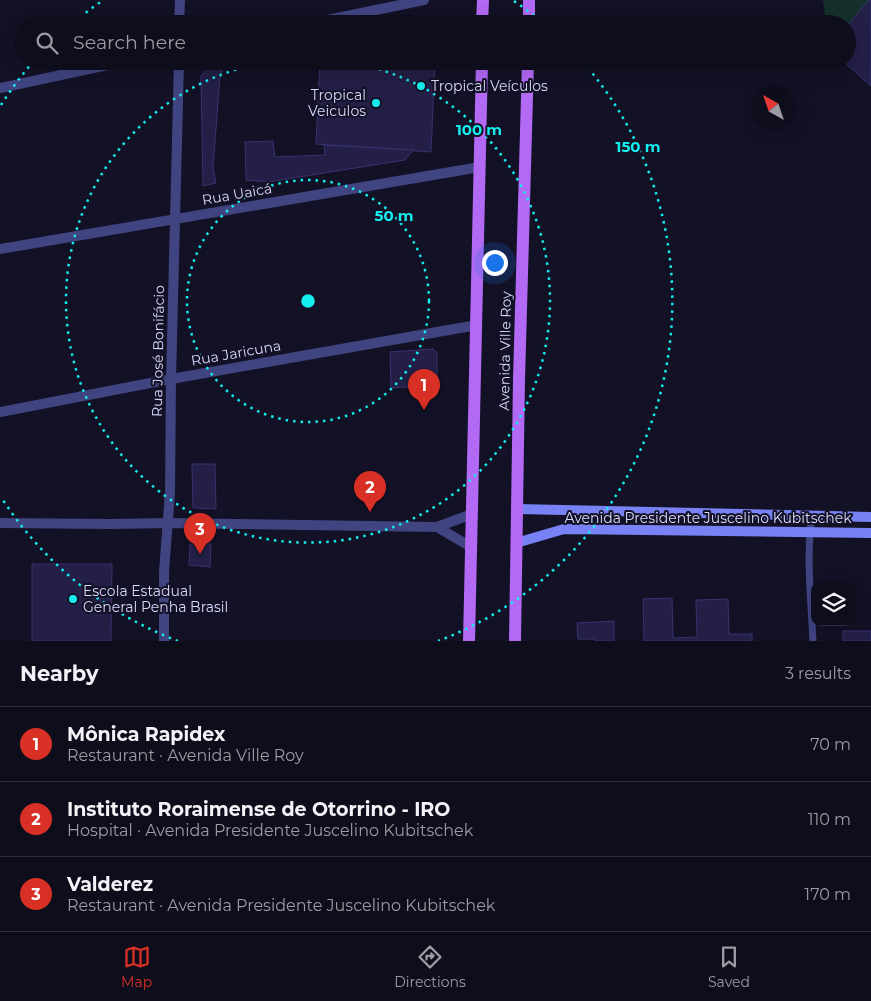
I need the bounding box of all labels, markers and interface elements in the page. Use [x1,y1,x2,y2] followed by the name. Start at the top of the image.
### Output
[15,15,856,70] search box
[33,29,61,57] icon: search
[73,31,186,54] text: Search here
[431,77,548,95] place label: Tropical Veículos
[415,80,427,92] marker: Tropical Veículos
[751,85,796,130] north arrow
[308,86,366,120] place label: Tropical Veiculos
[370,97,382,109] marker: Tropical Veiculos
[456,120,502,139] text: 100 m
[616,137,660,156] text: 150 m
[201,179,273,209] street label: Rua Uaicá
[374,206,414,225] text: 50 m
[482,250,508,276] your location
[148,285,168,417] street label: Rua José Bonifácio
[495,291,515,411] street label: Avenida Ville Roy
[299,292,317,310] centre of rings
[190,336,282,370] street label: Rua Jaricuna
[408,369,440,410] pin: 1
[354,471,386,512] pin: 2
[564,509,852,527] street label: Avenida Presidente Juscelino Kubitschek
[184,513,216,554] pin: 3
[811,581,856,626] map controls
[811,581,856,626] button: layers
[83,582,228,616] place label: Escola Estadual General Penha Brasil
[67,593,79,605] marker: Escola Estadual General Penha Brasil
[20,661,99,686] text: Nearby
[785,664,851,683] text: 3 results
[67,723,225,746] text: Mônica Rapidex
[33,735,39,754] text: 1
[810,735,851,754] text: 70 m
[67,746,304,765] text: Restaurant · Avenida Ville Roy
[67,798,450,821] text: Instituto Roraimense de Otorrino - IRO
[31,810,41,829] text: 2
[808,810,851,829] text: 110 m
[67,821,473,840] text: Hospital · Avenida Presidente Juscelino Kubitschek
[67,873,153,896] text: Valderez
[31,885,41,904] text: 3
[804,885,851,904] text: 170 m
[67,896,495,915] text: Restaurant · Avenida Presidente Juscelino Kubitschek
[121,943,152,991] tab: Map
[394,943,466,991] tab: Directions
[708,943,750,991] tab: Saved

